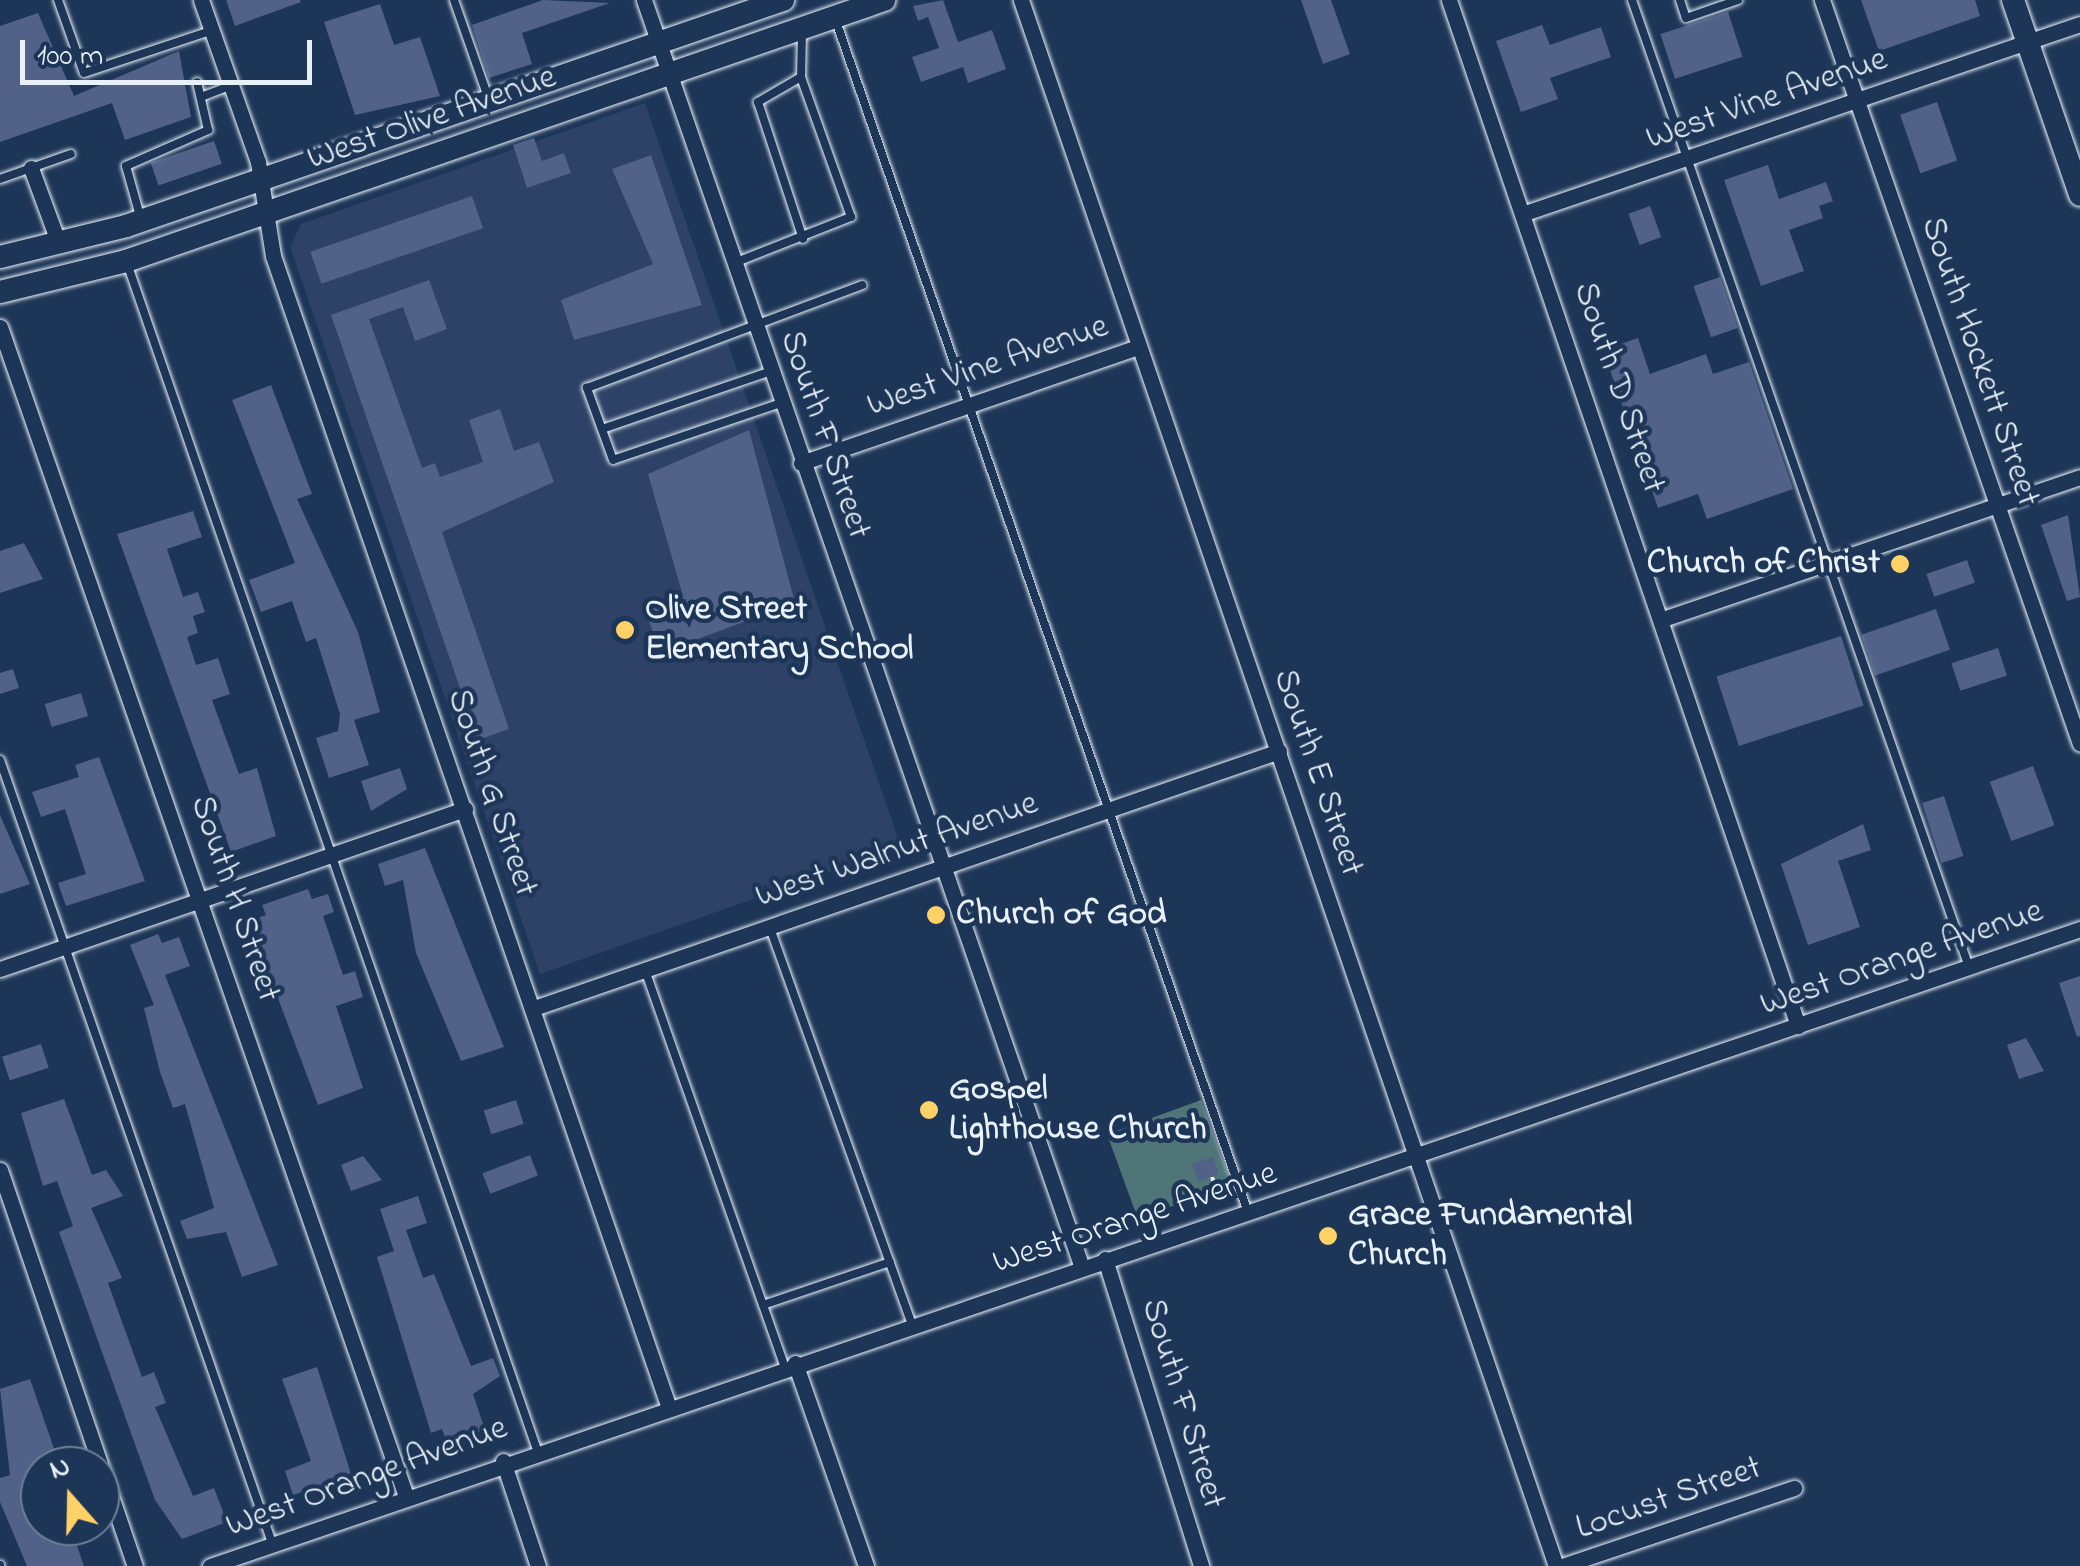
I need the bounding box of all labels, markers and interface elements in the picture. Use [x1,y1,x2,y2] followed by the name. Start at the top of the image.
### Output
[25,20,318,82] scale bar
[37,35,103,79] text: 100 m
[1641,39,1893,161] street label: West Vine Avenue
[302,57,562,181] street label: West Olive Avenue
[1910,212,2048,512] street label: South Hockett Street
[1562,277,1674,499] street label: South D Street
[862,306,1114,428] street label: West Vine Avenue
[769,325,879,545] street label: South F Street
[1647,543,1880,585] place label: Church of Christ
[1889,553,1911,575] marker: Church of Christ
[645,589,913,671] place label: Olive Street Elementary School
[614,619,636,641] marker: Olive Street Elementary School
[1262,664,1372,882] street label: South E Street
[436,684,546,902] street label: South G Street
[751,783,1043,919] street label: West Walnut Avenue
[179,791,289,1007] street label: South H Street
[1755,891,2049,1027] street label: West Orange Avenue
[956,894,1167,936] place label: Church of God
[925,904,947,926] marker: Church of God
[949,1069,1207,1151] place label: Gospel Lighthouse Church
[918,1099,940,1121] marker: Gospel Lighthouse Church
[988,1153,1282,1285] street label: West Orange Avenue
[1348,1195,1632,1277] place label: Grace Fundamental Church
[1317,1225,1339,1247] marker: Grace Fundamental Church
[1130,1294,1234,1514] street label: South F Street
[221,1408,513,1548] street label: West Orange Avenue
[20,1446,120,1546] north arrow
[44,1447,76,1492] text: N
[1571,1448,1767,1550] street label: Locust Street

